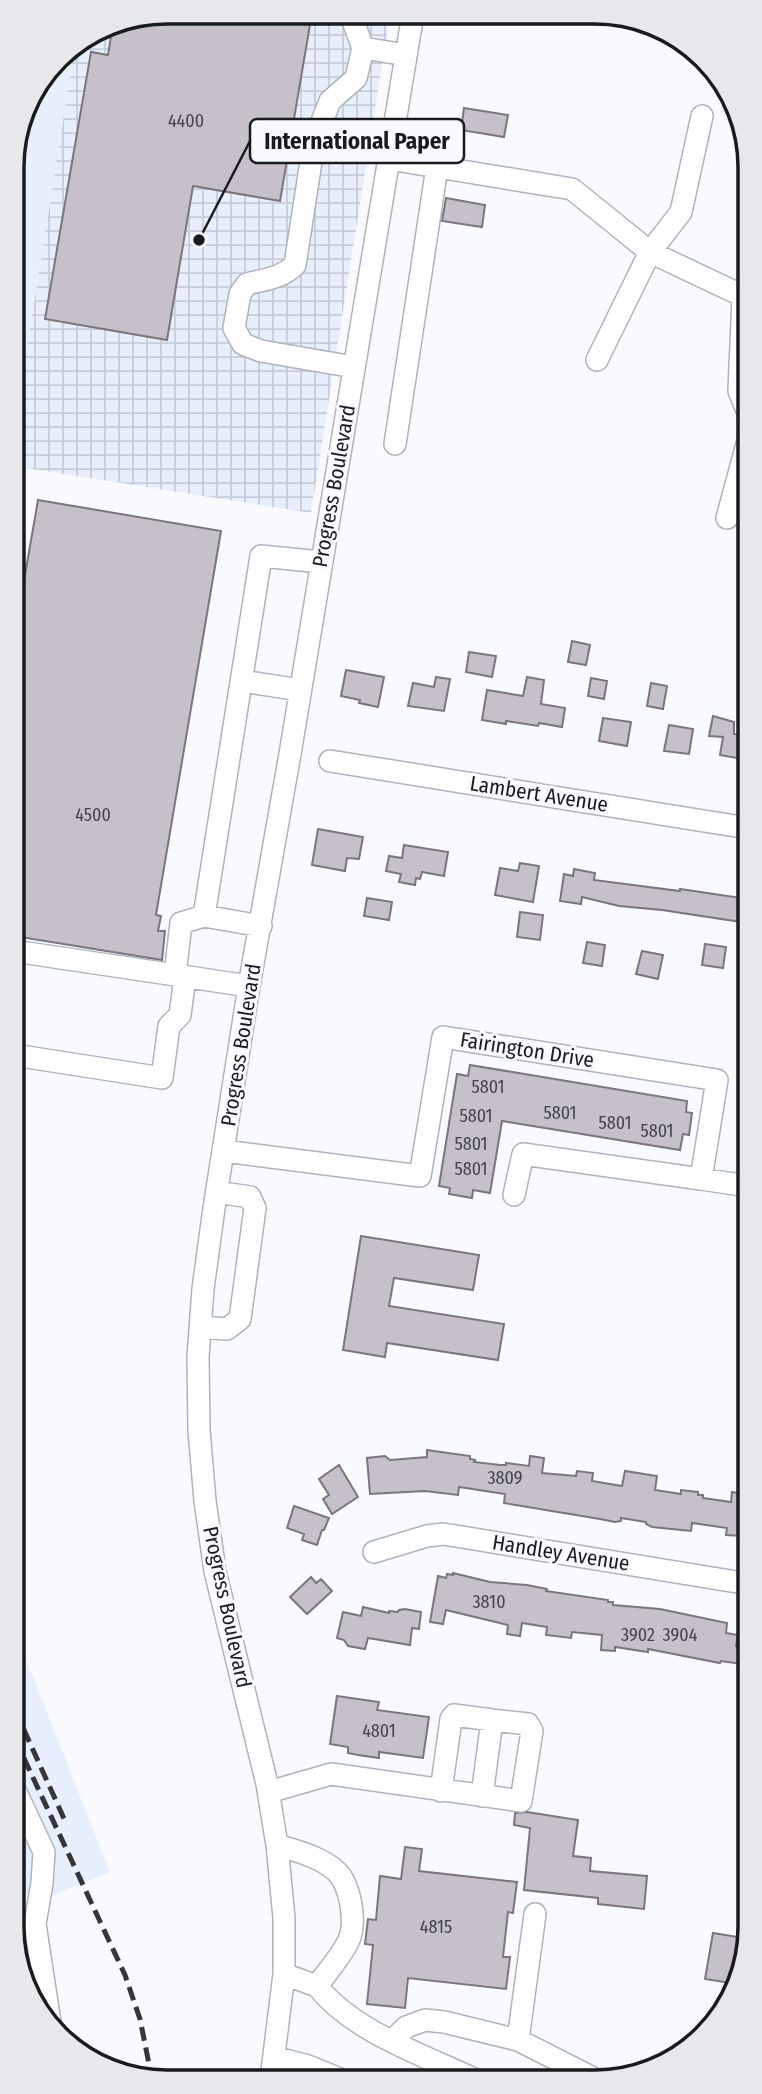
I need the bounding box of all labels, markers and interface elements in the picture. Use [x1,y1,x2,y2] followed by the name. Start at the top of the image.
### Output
[168,110,204,132] house number: 4400
[250,119,464,163] callout: International Paper
[264,127,450,155] text: International Paper
[307,403,361,569] street label: Progress Boulevard
[468,770,610,818] street label: Lambert Avenue
[75,804,111,826] house number: 4500
[215,962,267,1128] street label: Progress Boulevard
[458,1027,596,1073] street label: Fairington Drive
[471,1076,505,1098] house number: 5801
[543,1102,577,1124] house number: 5801
[459,1105,493,1127] house number: 5801
[598,1112,632,1134] house number: 5801
[640,1120,674,1142] house number: 5801
[454,1133,488,1155] house number: 5801
[454,1158,488,1180] house number: 5801
[487,1467,523,1489] house number: 3809
[197,1524,257,1690] street label: Progress Boulevard
[491,1529,631,1577] street label: Handley Avenue
[472,1591,506,1613] house number: 3810
[621,1624,655,1646] house number: 3902
[663,1624,698,1646] house number: 3904
[362,1720,396,1742] house number: 4801
[420,1916,452,1938] house number: 4815

